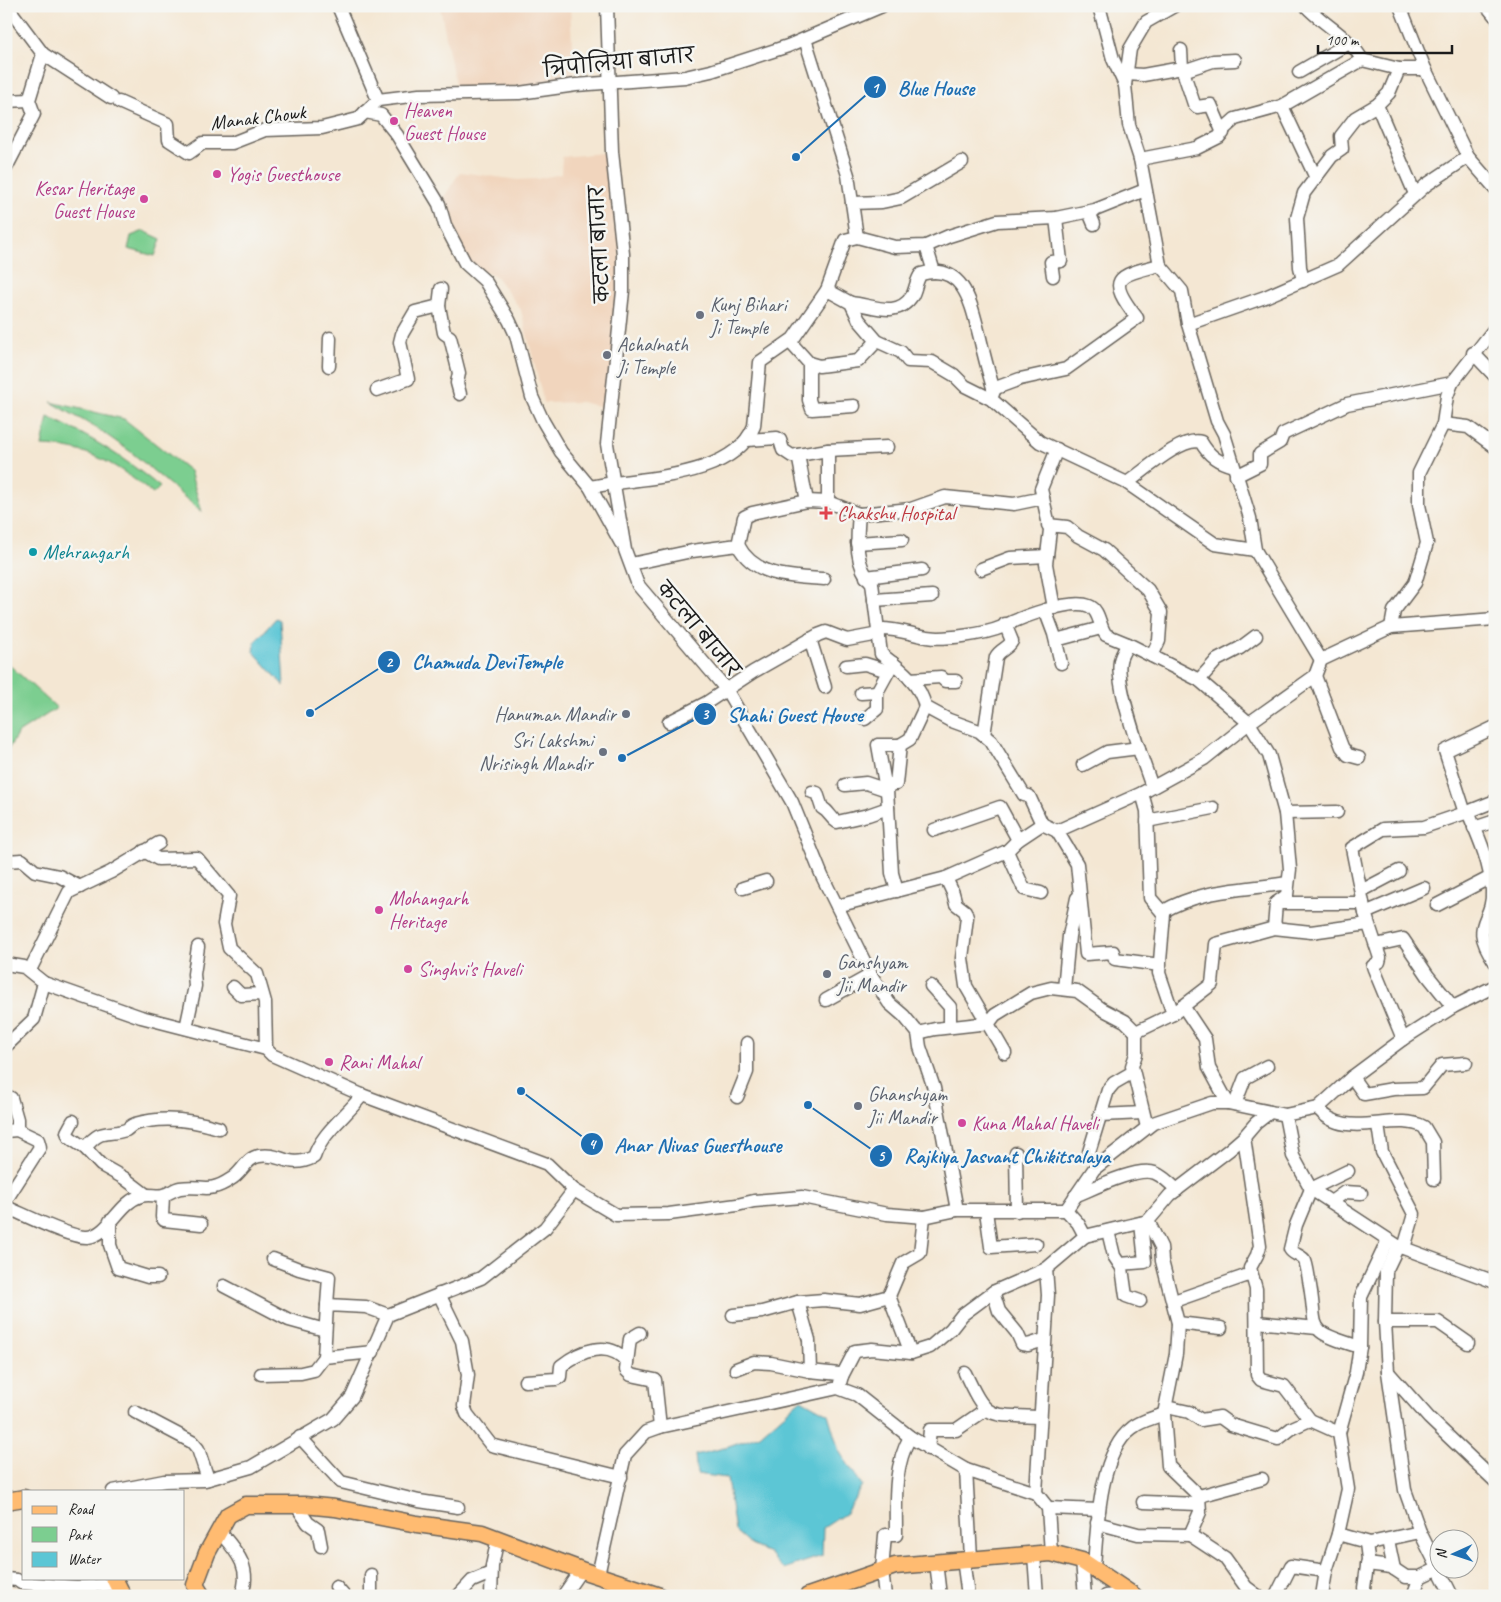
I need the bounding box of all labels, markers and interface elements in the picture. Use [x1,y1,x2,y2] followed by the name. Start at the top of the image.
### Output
[1318,22,1452,54] scale bar
[1326,31,1360,50] text: 100 m
[541,39,697,83] street label: त्रिपोलिया बाजार
[863,69,984,105] callout: Blue House
[898,75,976,101] text: Blue House
[872,79,881,98] text: 1
[404,98,486,146] place label: Heaven Guest House
[209,99,309,136] street label: Manak Chowk
[388,115,400,127] marker: Heaven Guest House
[227,162,341,187] place label: Yogis Guesthouse
[211,168,223,180] marker: Yogis Guesthouse
[35,176,135,224] place label: Kesar Heritage Guest House
[584,184,615,304] street label: कटला बाजार
[138,193,150,205] marker: Kesar Heritage Guest House
[709,292,789,340] place label: Kunj Bihari Ji Temple
[694,309,706,321] marker: Kunj Bihari Ji Temple
[616,332,689,380] place label: Achalnath Ji Temple
[601,349,613,361] marker: Achalnath Ji Temple
[837,501,958,526] place label: Chakshu Hospital
[819,506,833,520] marker: Chakshu Hospital
[43,540,130,565] place label: Mehrangarh
[27,546,39,558] marker: Mehrangarh
[651,576,746,683] street label: कटला बाजार
[377,644,572,680] callout: Chamuda DeviTemple
[412,649,564,675] text: Chamuda DeviTemple
[386,653,394,672] text: 2
[692,696,872,732] callout: Shahi Guest House
[494,702,618,727] place label: Hanuman Mandir
[727,702,865,728] text: Shahi Guest House
[702,705,710,724] text: 3
[620,708,632,720] marker: Hanuman Mandir
[479,728,595,776] place label: Sri Lakshmi Nrisingh Mandir
[597,746,609,758] marker: Sri Lakshmi Nrisingh Mandir
[389,886,469,934] place label: Mohangarh Heritage
[373,904,385,916] marker: Mohangarh Heritage
[836,950,909,998] place label: Ganshyam Jii Mandir
[418,957,524,982] place label: Singhvi's Haveli
[402,963,414,975] marker: Singhvi's Haveli
[821,968,833,980] marker: Ganshyam Jii Mandir
[339,1050,423,1075] place label: Rani Mahal
[323,1056,335,1068] marker: Rani Mahal
[867,1082,948,1130] place label: Ghanshyam Jii Mandir
[852,1100,864,1112] marker: Ghanshyam Jii Mandir
[972,1111,1100,1136] place label: Kuna Mahal Haveli
[956,1117,968,1129] marker: Kuna Mahal Haveli
[579,1126,791,1162] callout: Anar Nivas Guesthouse
[615,1132,783,1158] text: Anar Nivas Guesthouse
[589,1135,598,1154] text: 4
[869,1138,1120,1174] callout: Rajkiya Jasvant Chikitsalaya
[904,1143,1112,1169] text: Rajkiya Jasvant Chikitsalaya
[878,1147,886,1166] text: 5
[22,1490,185,1580] legend
[68,1500,95,1519] text: Road
[68,1526,93,1545] text: Park
[1428,1530,1478,1580] north arrow
[1433,1548,1450,1559] text: N
[68,1550,102,1569] text: Water

